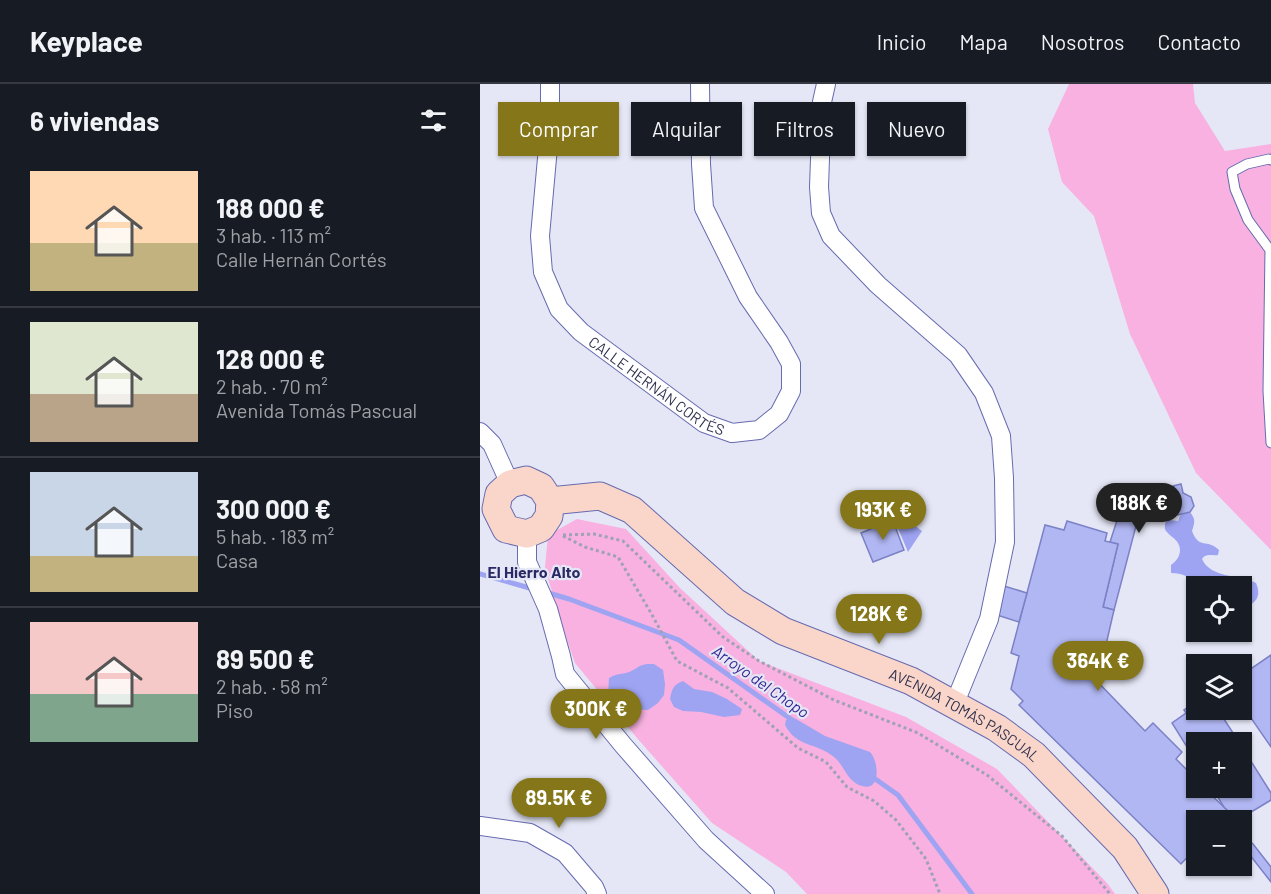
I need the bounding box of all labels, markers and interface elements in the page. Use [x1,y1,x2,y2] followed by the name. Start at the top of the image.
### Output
[30,24,143,58] text: Keyplace
[877,29,927,54] text: Inicio
[960,29,1008,54] text: Mapa
[1041,29,1124,54] text: Nosotros
[1157,29,1241,54] text: Contacto
[498,102,619,156] chip: Comprar
[631,102,742,156] chip: Alquilar
[754,102,855,156] chip: Filtros
[867,102,966,156] chip: Nuevo
[417,104,450,137] icon: filters
[30,105,159,136] text: 6 viviendas
[216,192,325,223] text: 188 000 €
[78,195,150,267] icon: home
[216,223,331,247] text: 3 hab. · 113 m²
[216,247,387,271] text: Calle Hernán Cortés
[586,332,727,439] street label: CALLE HERNÁN CORTÉS
[216,343,325,374] text: 128 000 €
[78,346,150,418] icon: home
[216,374,328,398] text: 2 hab. · 70 m²
[216,398,417,422] text: Avenida Tomás Pascual
[1090,483,1188,534] pin: 188K €
[834,490,932,541] pin: 193K €
[1110,490,1168,514] text: 188K €
[216,493,331,524] text: 300 000 €
[78,496,150,568] icon: home
[854,497,912,521] text: 193K €
[216,524,334,548] text: 5 hab. · 183 m²
[216,548,258,572] text: Casa
[488,562,581,581] district label: El Hierro Alto
[1186,576,1252,876] map controls
[1186,576,1252,642] button: locate
[830,594,928,645] pin: 128K €
[850,601,908,625] text: 128K €
[709,641,813,721] water label: Arroyo del Chopo
[1049,641,1147,692] pin: 364K €
[216,643,314,674] text: 89 500 €
[78,646,150,718] icon: home
[1067,648,1129,672] text: 364K €
[1186,654,1252,720] button: layers
[887,664,1044,765] street label: AVENIDA TOMÁS PASCUAL
[216,674,328,698] text: 2 hab. · 58 m²
[547,689,645,740] pin: 300K €
[565,696,627,720] text: 300K €
[216,698,253,722] text: Piso
[1186,732,1252,798] button: +
[504,778,614,829] pin: 89.5K €
[526,785,592,809] text: 89.5K €
[1186,810,1252,876] button: −

